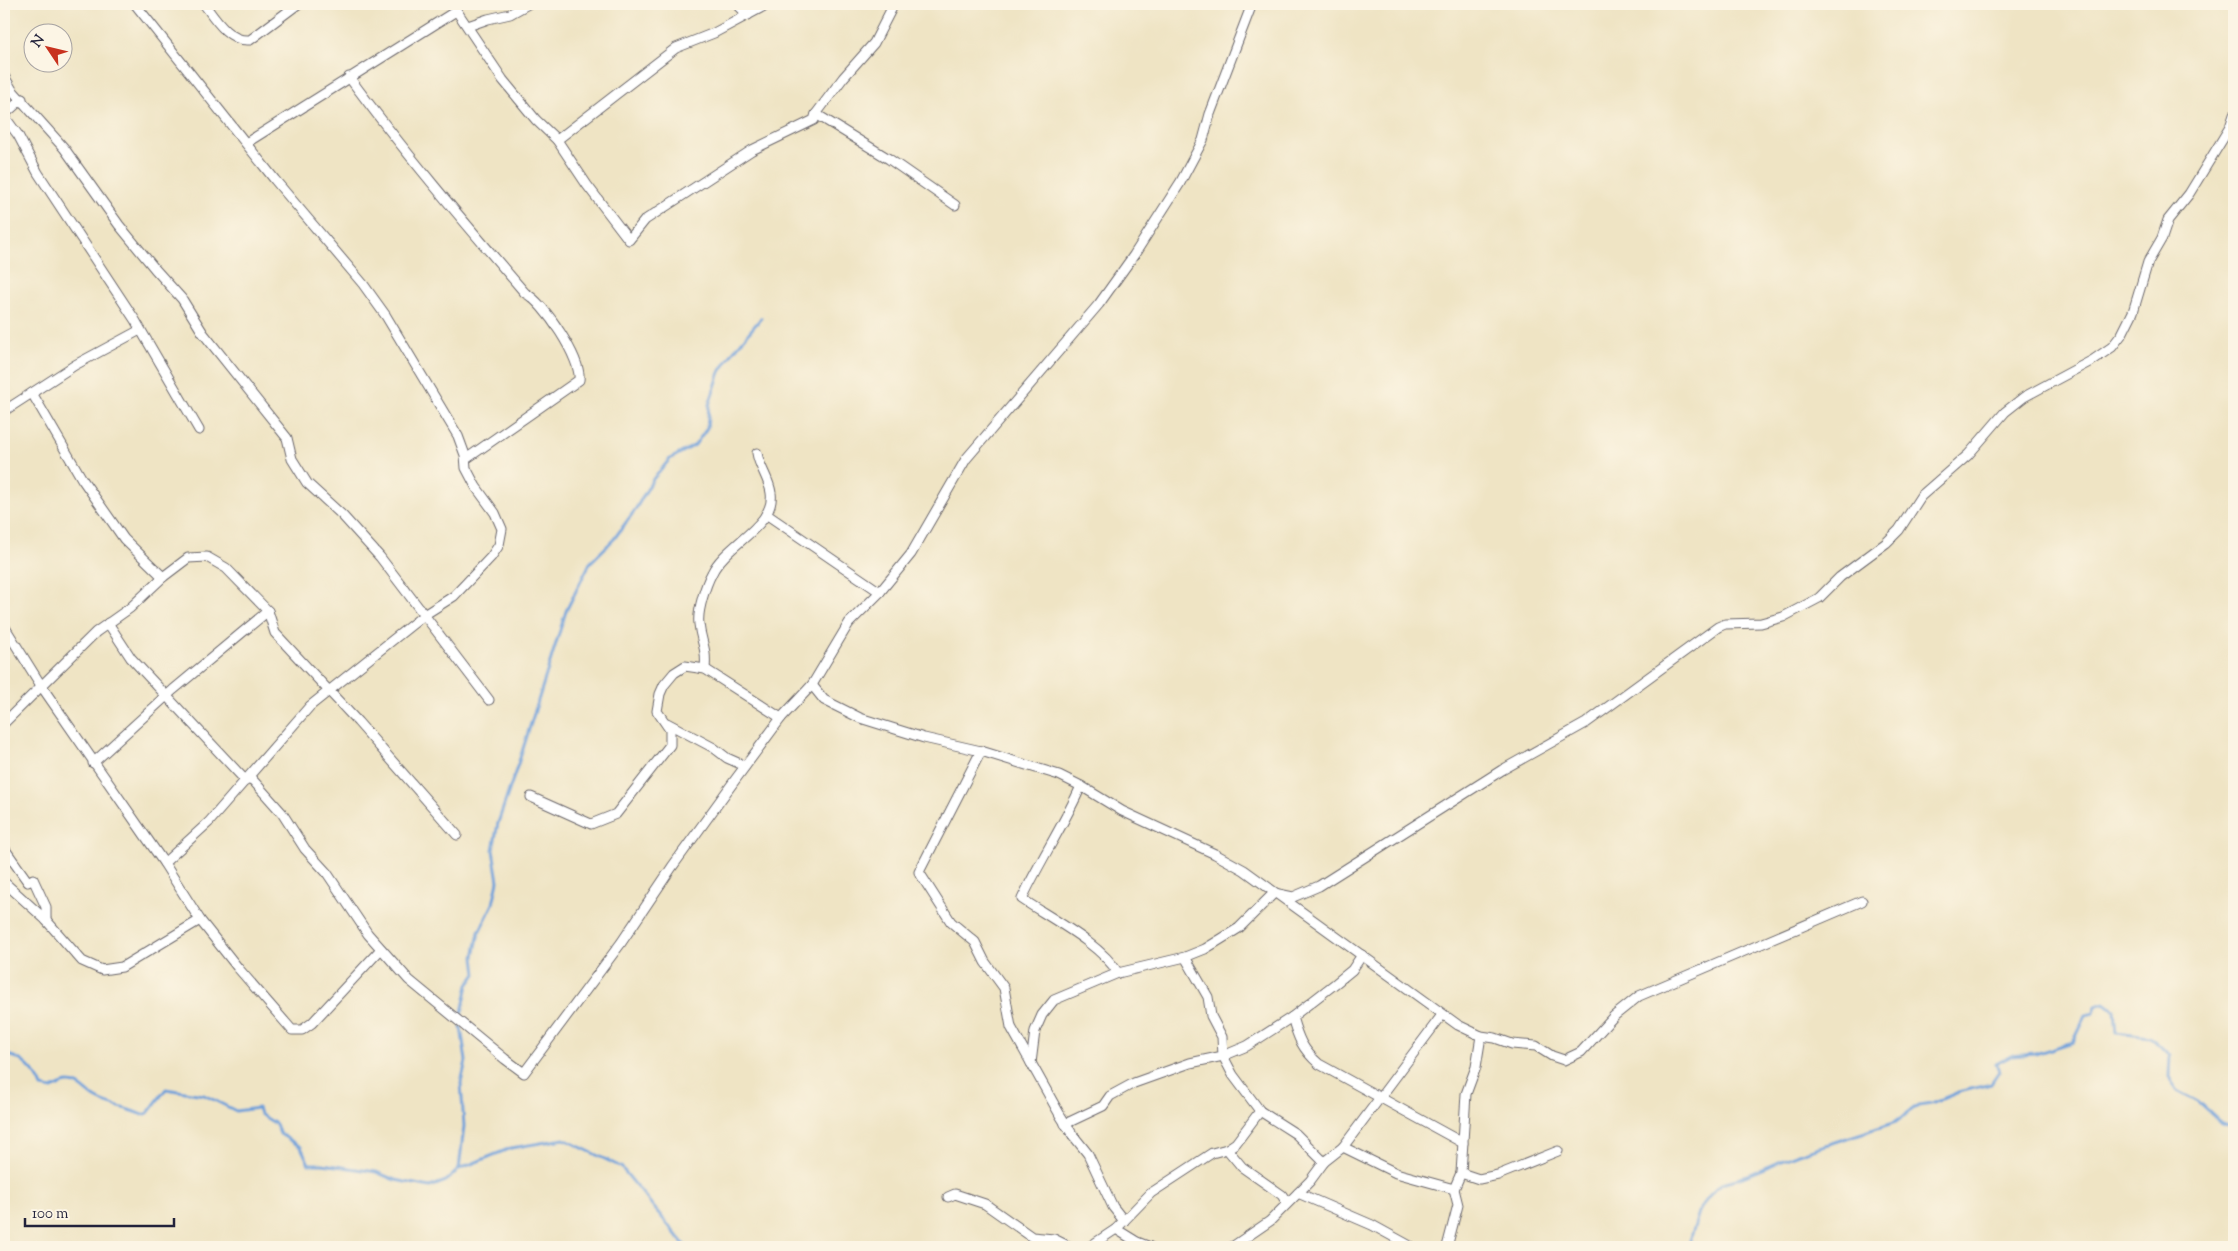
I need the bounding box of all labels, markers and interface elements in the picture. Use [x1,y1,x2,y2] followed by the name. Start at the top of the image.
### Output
[22,22,72,72] north arrow
[28,31,50,52] text: N
[25,1196,174,1228] scale bar
[32,1204,69,1225] text: 100 m

